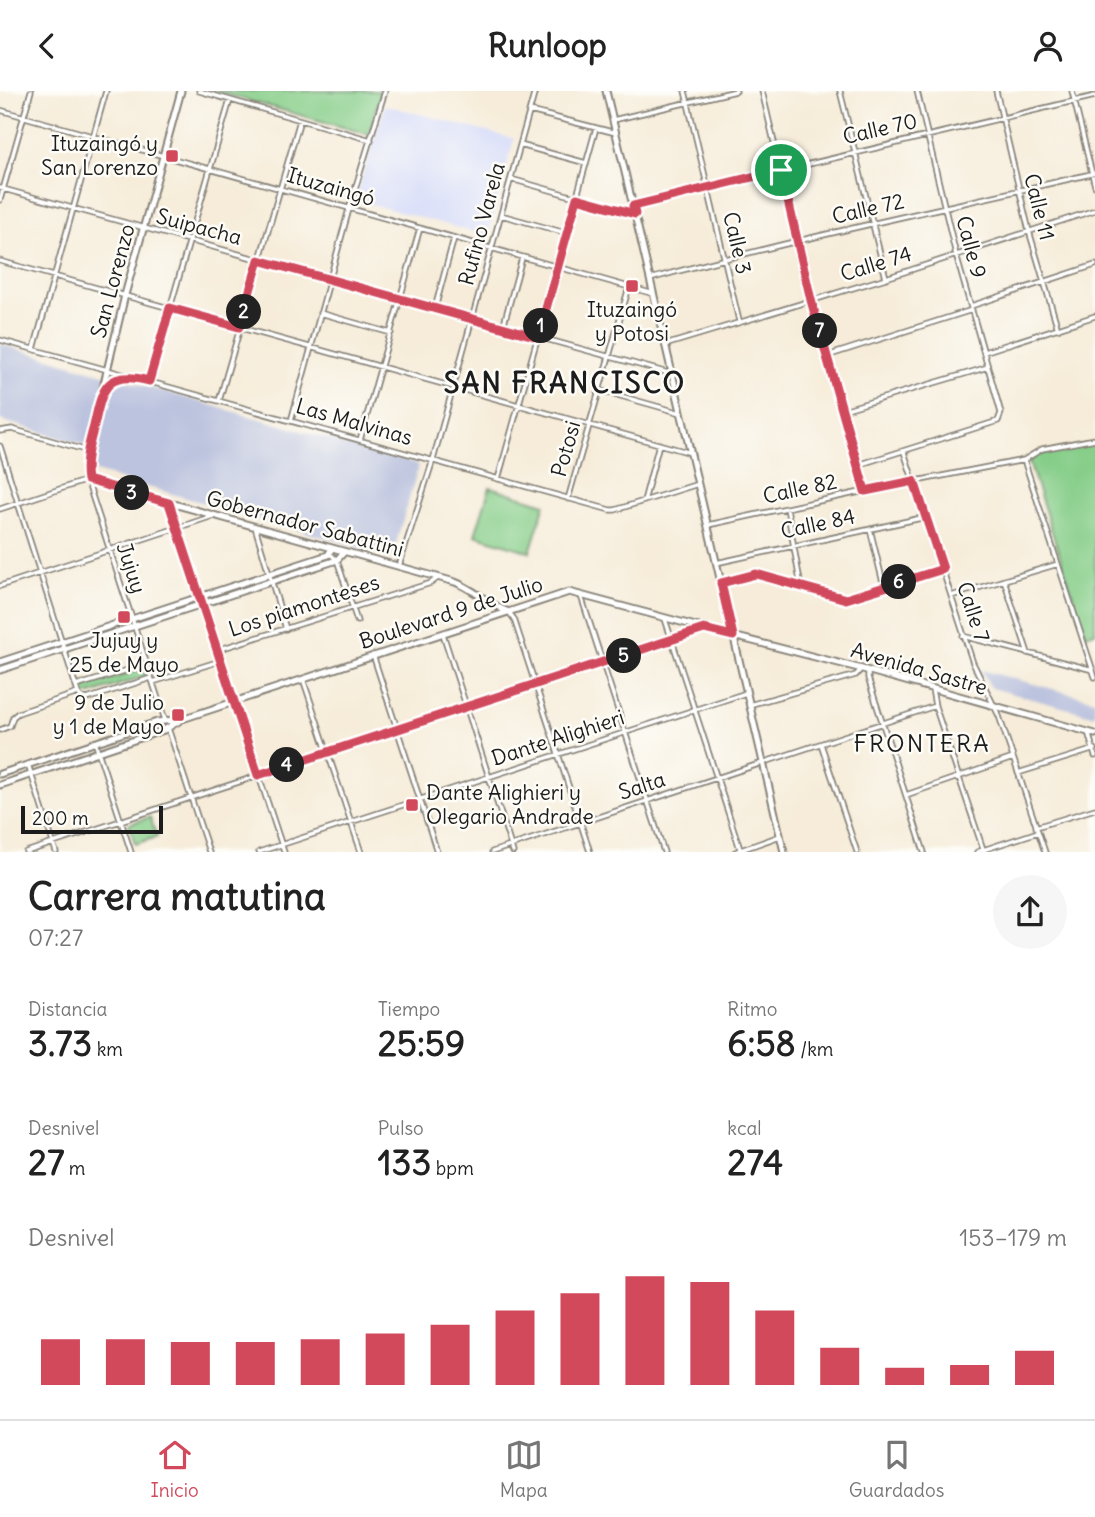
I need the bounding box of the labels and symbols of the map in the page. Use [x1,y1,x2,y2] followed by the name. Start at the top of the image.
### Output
[840,107,920,150] street label: Calle 70
[41,130,158,181] place label: Ituzaingó y San Lorenzo
[751,140,811,200] pin
[164,148,180,164] marker: Ituzaingó y San Lorenzo
[452,159,511,288] street label: Rufino Varela
[284,161,378,212] street label: Ituzaingó
[1018,171,1061,243] street label: Calle 11
[829,187,907,230] street label: Calle 72
[153,202,245,251] street label: Suipacha
[717,209,758,277] street label: Calle 3
[950,213,993,281] street label: Calle 9
[84,221,141,341] street label: San Lorenzo
[837,240,915,287] street label: Calle 74
[624,278,640,294] marker: Ituzaingó y Potosi
[226,295,262,329] pin: 2
[587,296,677,347] place label: Ituzaingó y Potosi
[524,309,558,343] pin: 1
[802,313,838,349] pin: 7
[444,365,686,401] district label: SAN FRANCISCO
[293,392,416,451] street label: Las Malvinas
[545,418,586,480] street label: Potosi
[760,468,839,510] street label: Calle 82
[114,475,150,511] pin: 3
[203,484,407,563] street label: Gobernador Sabattini
[778,502,858,545] street label: Calle 84
[111,539,152,597] street label: Jujuy
[881,565,916,599] pin: 6
[225,568,383,643] street label: Los piamonteses
[356,570,546,655] street label: Boulevard 9 de Julio
[951,578,996,645] street label: Calle 7
[116,609,132,625] marker: Jujuy y 25 de Mayo
[69,627,179,678] place label: Jujuy y 25 de Mayo
[848,636,990,701] street label: Avenida Sastre
[606,639,642,673] pin: 5
[53,689,164,740] place label: 9 de Julio y 1 de Mayo
[488,703,628,772] street label: Dante Alighieri
[170,707,186,723] marker: 9 de Julio y 1 de Mayo
[853,728,991,758] district label: FRONTERA
[270,747,304,783] pin: 4
[615,765,669,806] street label: Salta
[426,779,594,830] place label: Dante Alighieri y Olegario Andrade
[404,797,420,813] marker: Dante Alighieri y Olegario Andrade
[21,803,163,835] scale bar

